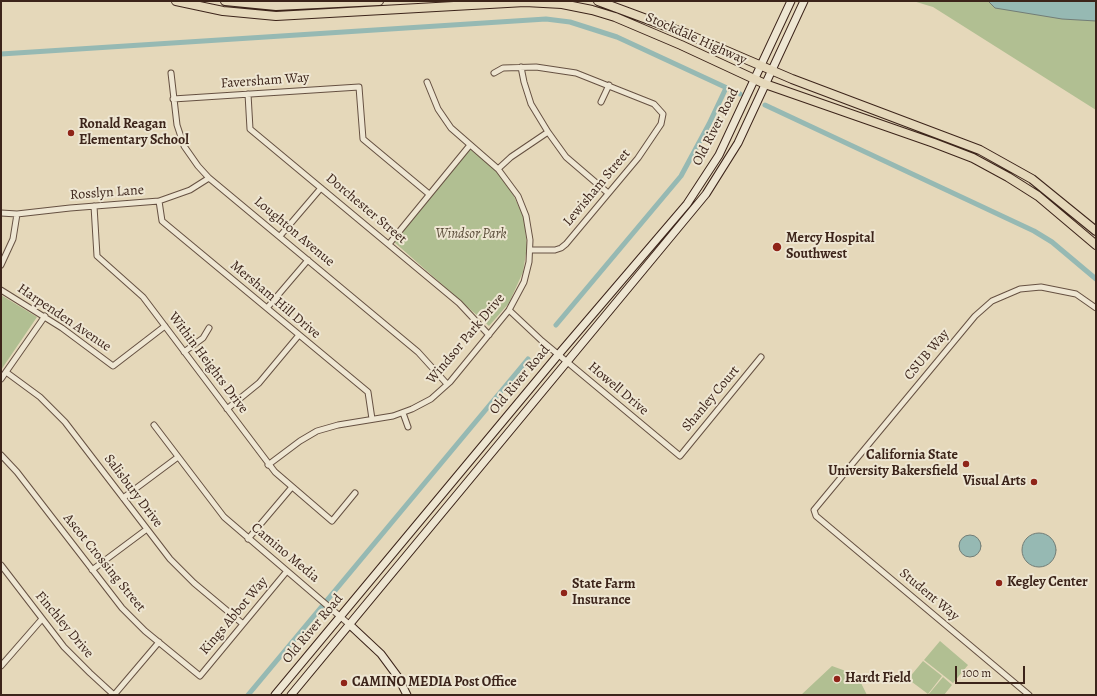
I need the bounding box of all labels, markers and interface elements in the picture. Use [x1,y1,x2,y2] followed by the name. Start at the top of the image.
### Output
[643,9,749,69] street label: Stockdale Highway
[220,70,310,92] street label: Faversham Way
[689,85,743,169] street label: Old River Road
[79,117,189,150] place label: Ronald Reagan Elementary School
[66,128,76,138] marker: Ronald Reagan Elementary School
[560,146,634,230] street label: Lewisham Street
[322,170,410,248] street label: Dorchester Street
[69,182,145,204] street label: Rosslyn Lane
[250,193,338,271] street label: Loughton Avenue
[436,227,506,243] park label: Windsor Park
[786,231,874,264] place label: Mercy Hospital Southwest
[771,241,783,253] marker: Mercy Hospital Southwest
[226,257,324,343] street label: Mersham Hill Drive
[14,280,114,356] street label: Harpenden Avenue
[423,290,509,388] street label: Windsor Park Drive
[164,309,252,417] street label: Within Heights Drive
[901,326,953,384] street label: CSUB Way
[486,342,554,418] street label: Old River Road
[584,359,652,419] street label: Howell Drive
[679,363,743,435] street label: Shanley Court
[828,448,958,480] place label: California State University Bakersfield
[100,451,166,531] street label: Salisbury Drive
[961,459,971,469] marker: California State University Bakersfield
[963,474,1026,490] place label: Visual Arts
[1029,477,1039,487] marker: Visual Arts
[59,510,149,616] street label: Ascot Crossing Street
[247,520,323,586] street label: Camino Media
[896,565,962,625] street label: Student Way
[196,574,272,658] street label: Kings Abbot Way
[1007,575,1088,591] place label: Kegley Center
[572,577,636,610] place label: State Farm Insurance
[994,578,1004,588] marker: Kegley Center
[31,588,97,662] street label: Finchley Drive
[559,588,569,598] marker: State Farm Insurance
[279,591,347,667] street label: Old River Road
[957,658,1027,684] scale bar
[962,665,991,681] text: 100 m
[845,671,911,687] place label: Hardt Field
[832,674,842,684] marker: Hardt Field
[352,675,517,691] place label: CAMINO MEDIA Post Office
[339,678,349,688] marker: CAMINO MEDIA Post Office

